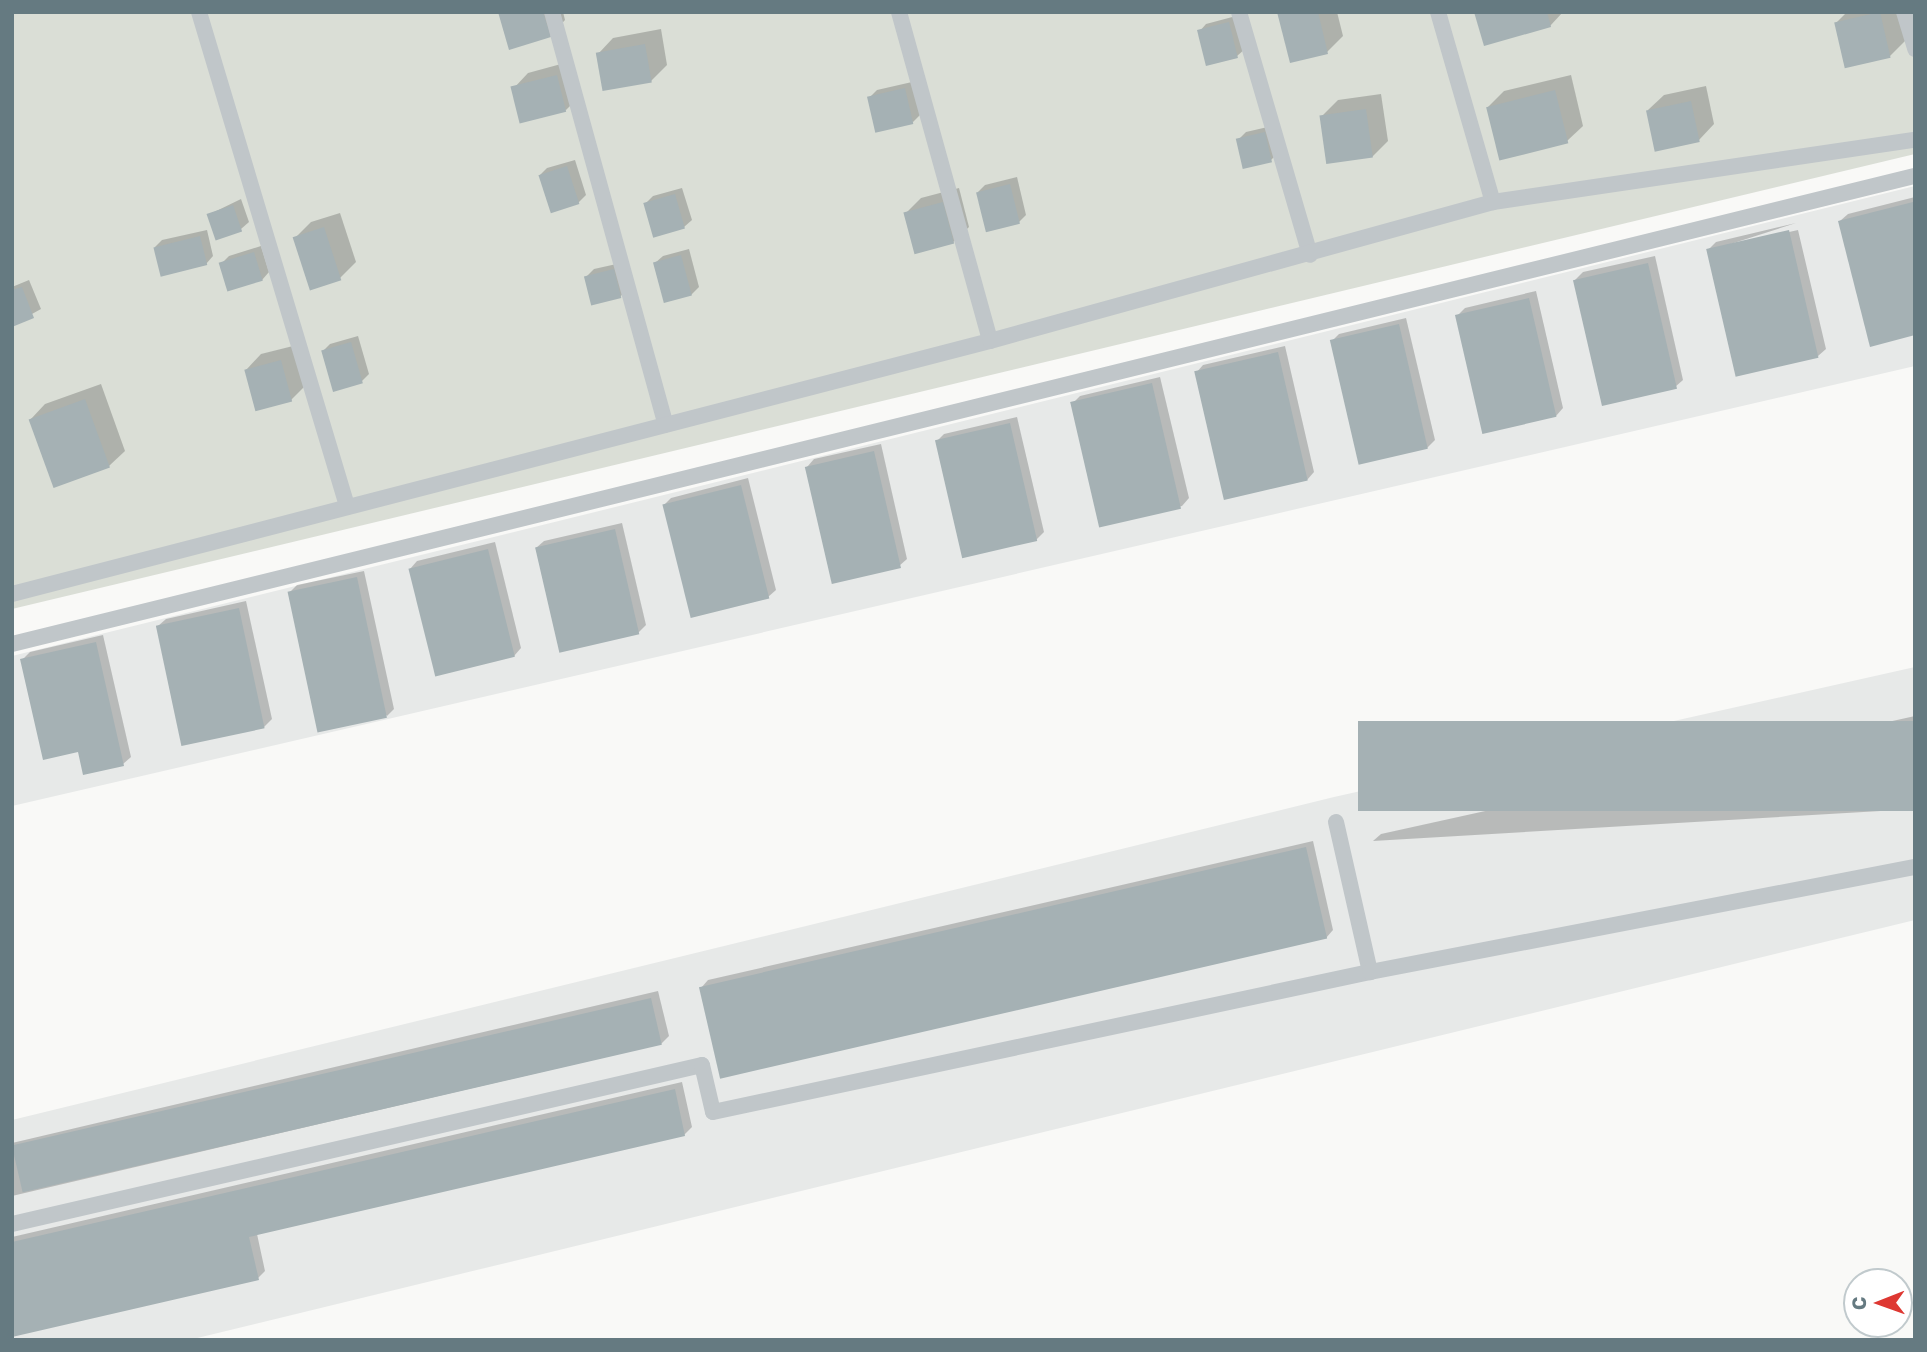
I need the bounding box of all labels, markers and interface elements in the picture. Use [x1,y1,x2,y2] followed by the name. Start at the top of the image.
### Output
[1843,1268,1913,1338] north arrow
[1847,1296,1870,1310] text: С

